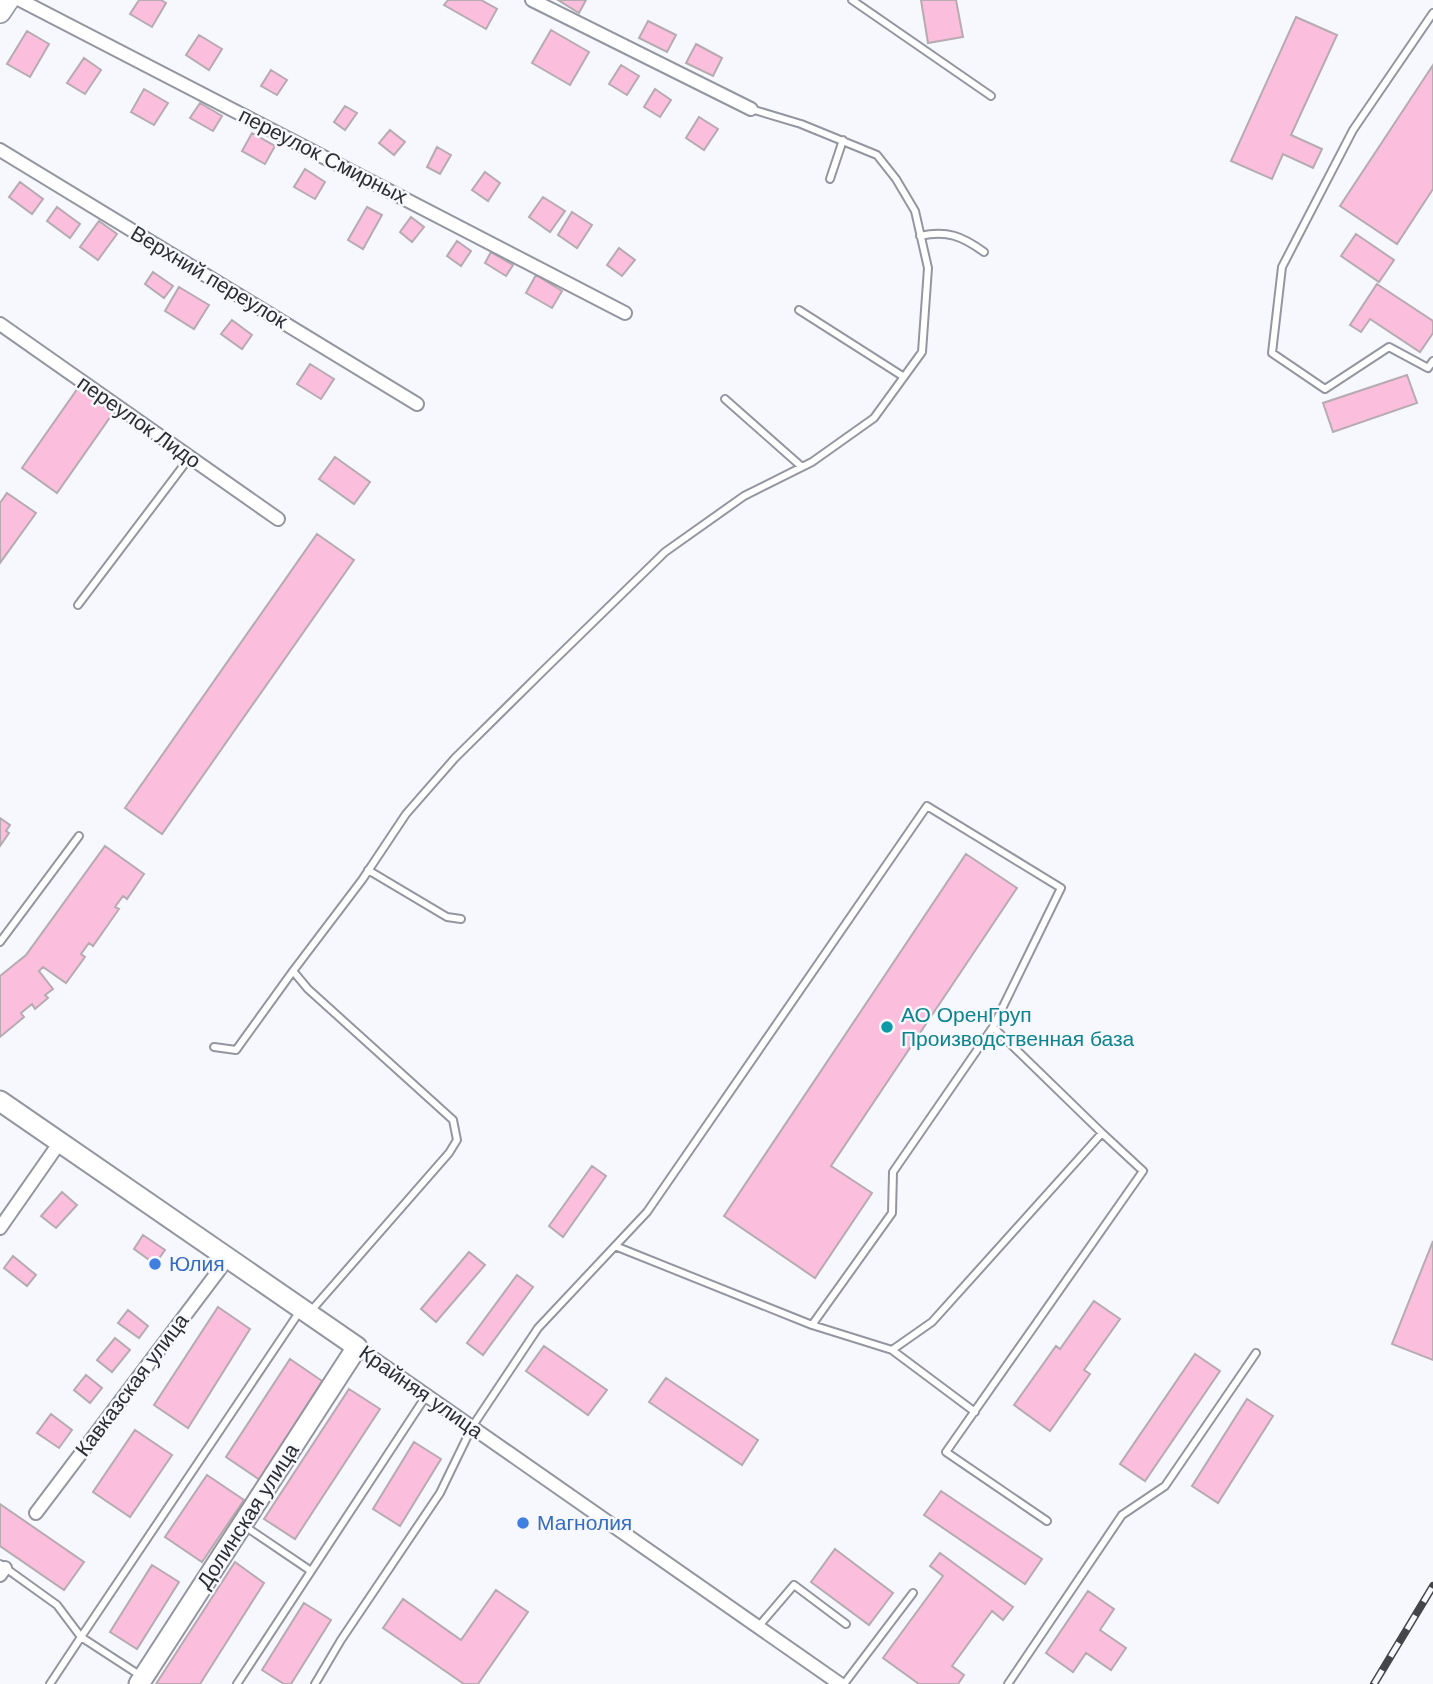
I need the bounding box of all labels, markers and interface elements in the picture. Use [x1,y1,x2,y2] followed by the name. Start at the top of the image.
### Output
[235,103,412,208] street label: переулок Смирных
[127,221,292,333] street label: Верхний переулок
[73,371,205,473] street label: переулок Лидо
[901,1003,1135,1050] place label: АО ОренГруп Производственная база
[879,1019,895,1035] marker: АО ОренГруп Производственная база
[169,1252,225,1275] place label: Юлия
[147,1256,163,1272] marker: Юлия
[71,1309,193,1460] street label: Кавказская улица
[355,1341,488,1443] street label: Крайняя улица
[192,1439,303,1592] street label: Долинская улица
[537,1511,632,1534] place label: Магнолия
[515,1515,531,1531] marker: Магнолия

